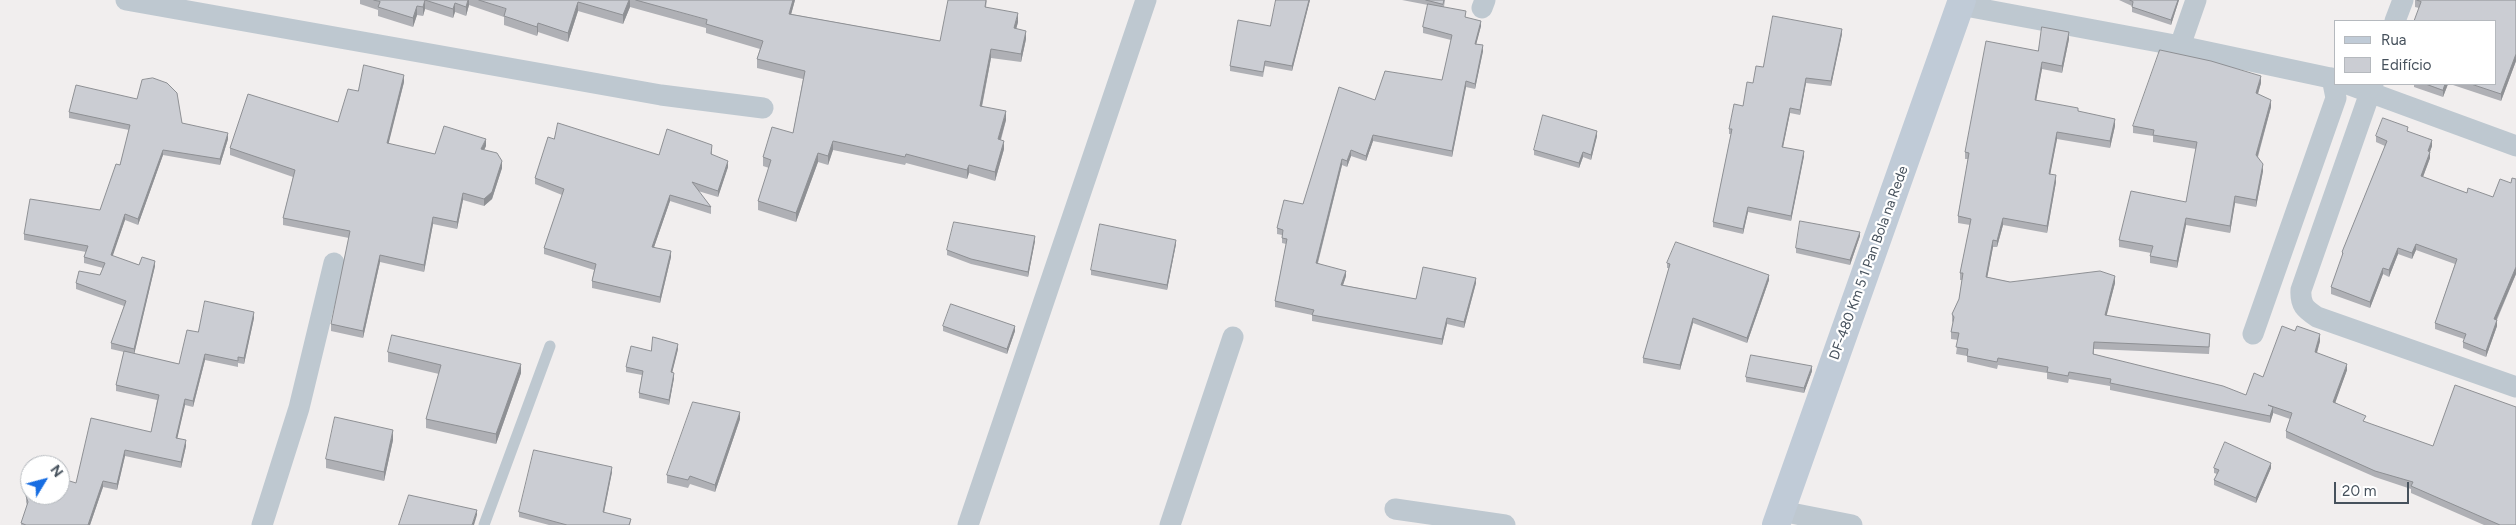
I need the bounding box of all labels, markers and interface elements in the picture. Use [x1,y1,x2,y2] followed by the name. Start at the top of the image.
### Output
[2334,20,2496,85] legend
[2381,31,2406,49] text: Rua
[2381,56,2431,74] text: Edifício
[1826,164,1912,362] street label: DF-480 Km 5 1 Pan Bola na Rede
[20,455,70,505] north arrow
[47,462,67,481] text: N
[2336,472,2411,504] scale bar
[2342,482,2376,500] text: 20 m

